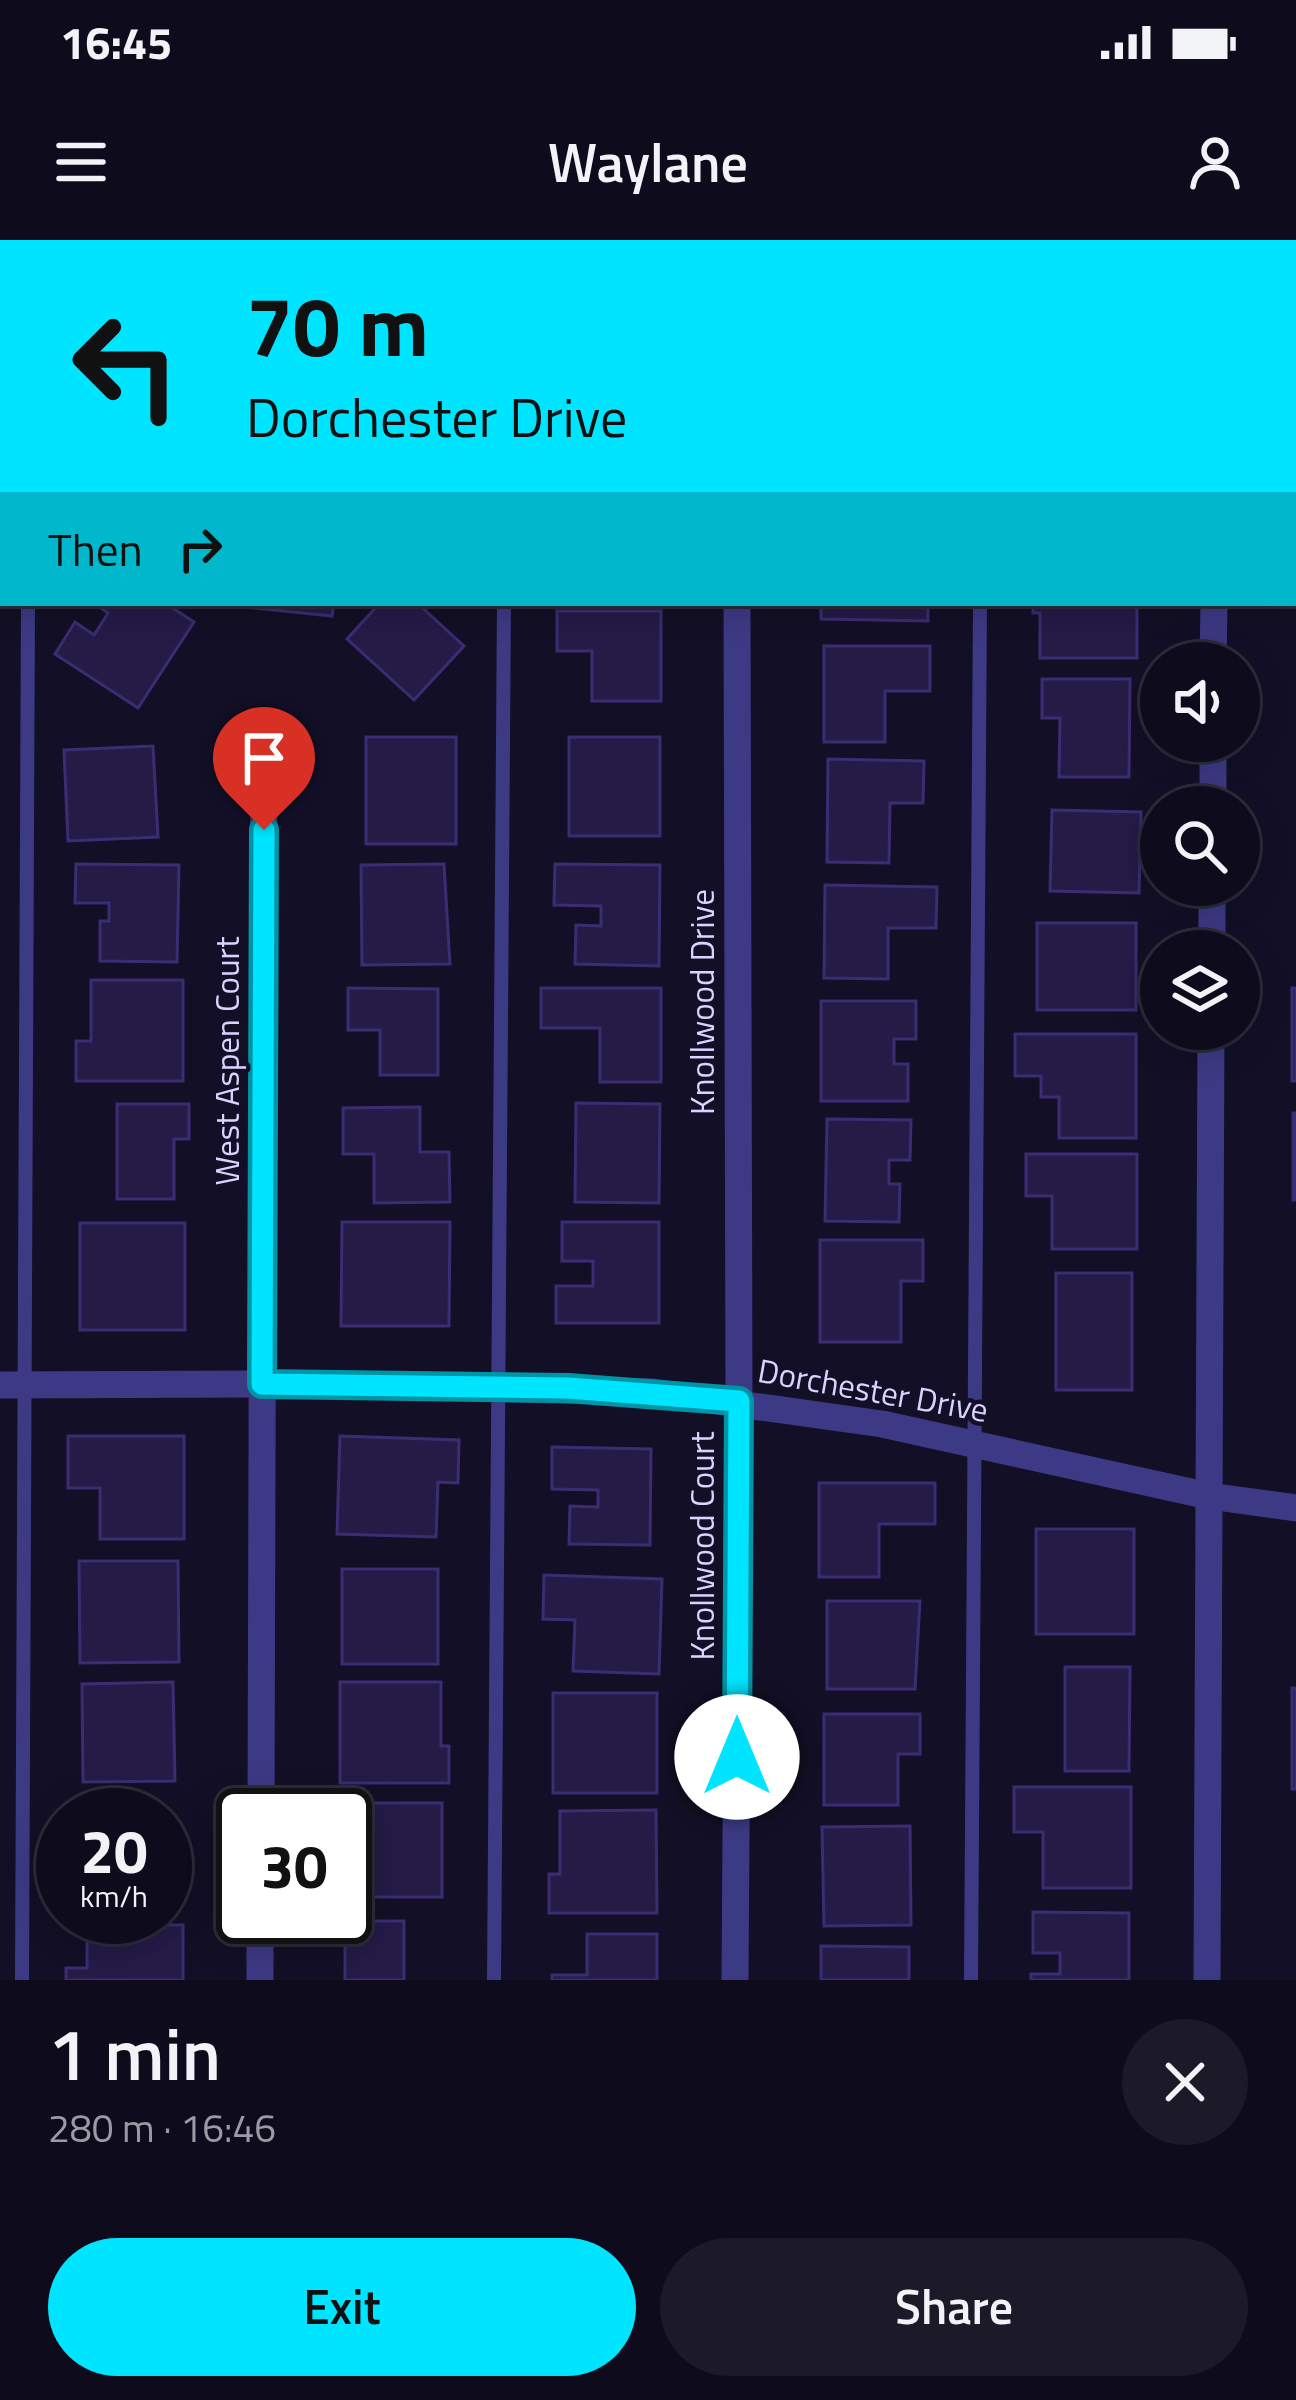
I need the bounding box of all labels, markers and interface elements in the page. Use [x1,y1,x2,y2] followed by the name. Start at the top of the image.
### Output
[60,8,172,76] text: 16:45
[548,121,748,203] text: Waylane
[48,129,114,195] icon: menu
[1182,129,1248,195] icon: person
[246,261,429,389] text: 70 m
[48,288,204,444] icon: left
[246,376,627,458] text: Dorchester Drive
[48,515,143,583] text: Then
[167,516,233,582] icon: right
[1140,642,1260,1050] map controls
[1140,642,1260,762] button: sound
[213,707,315,830] pin
[231,725,297,791] icon: arrive
[1140,786,1260,906] button: search
[677,889,727,1115] street label: Knollwood Drive
[1140,930,1260,1050] button: layers
[202,936,252,1186] street label: West Aspen Court
[754,1345,992,1435] street label: Dorchester Drive
[677,1431,727,1661] street label: Knollwood Court
[674,1694,800,1820] position arrow
[216,1788,372,1944] speed limit sign: 30
[80,1805,148,1896] text: 20
[80,1873,148,1919] text: km/h
[48,1998,221,2108] text: 1 min
[1122,2019,1248,2145] button: close
[48,2098,276,2157] text: 280 m · 16:46
[48,2238,636,2376] button: Exit
[660,2238,1248,2376] button: Share

